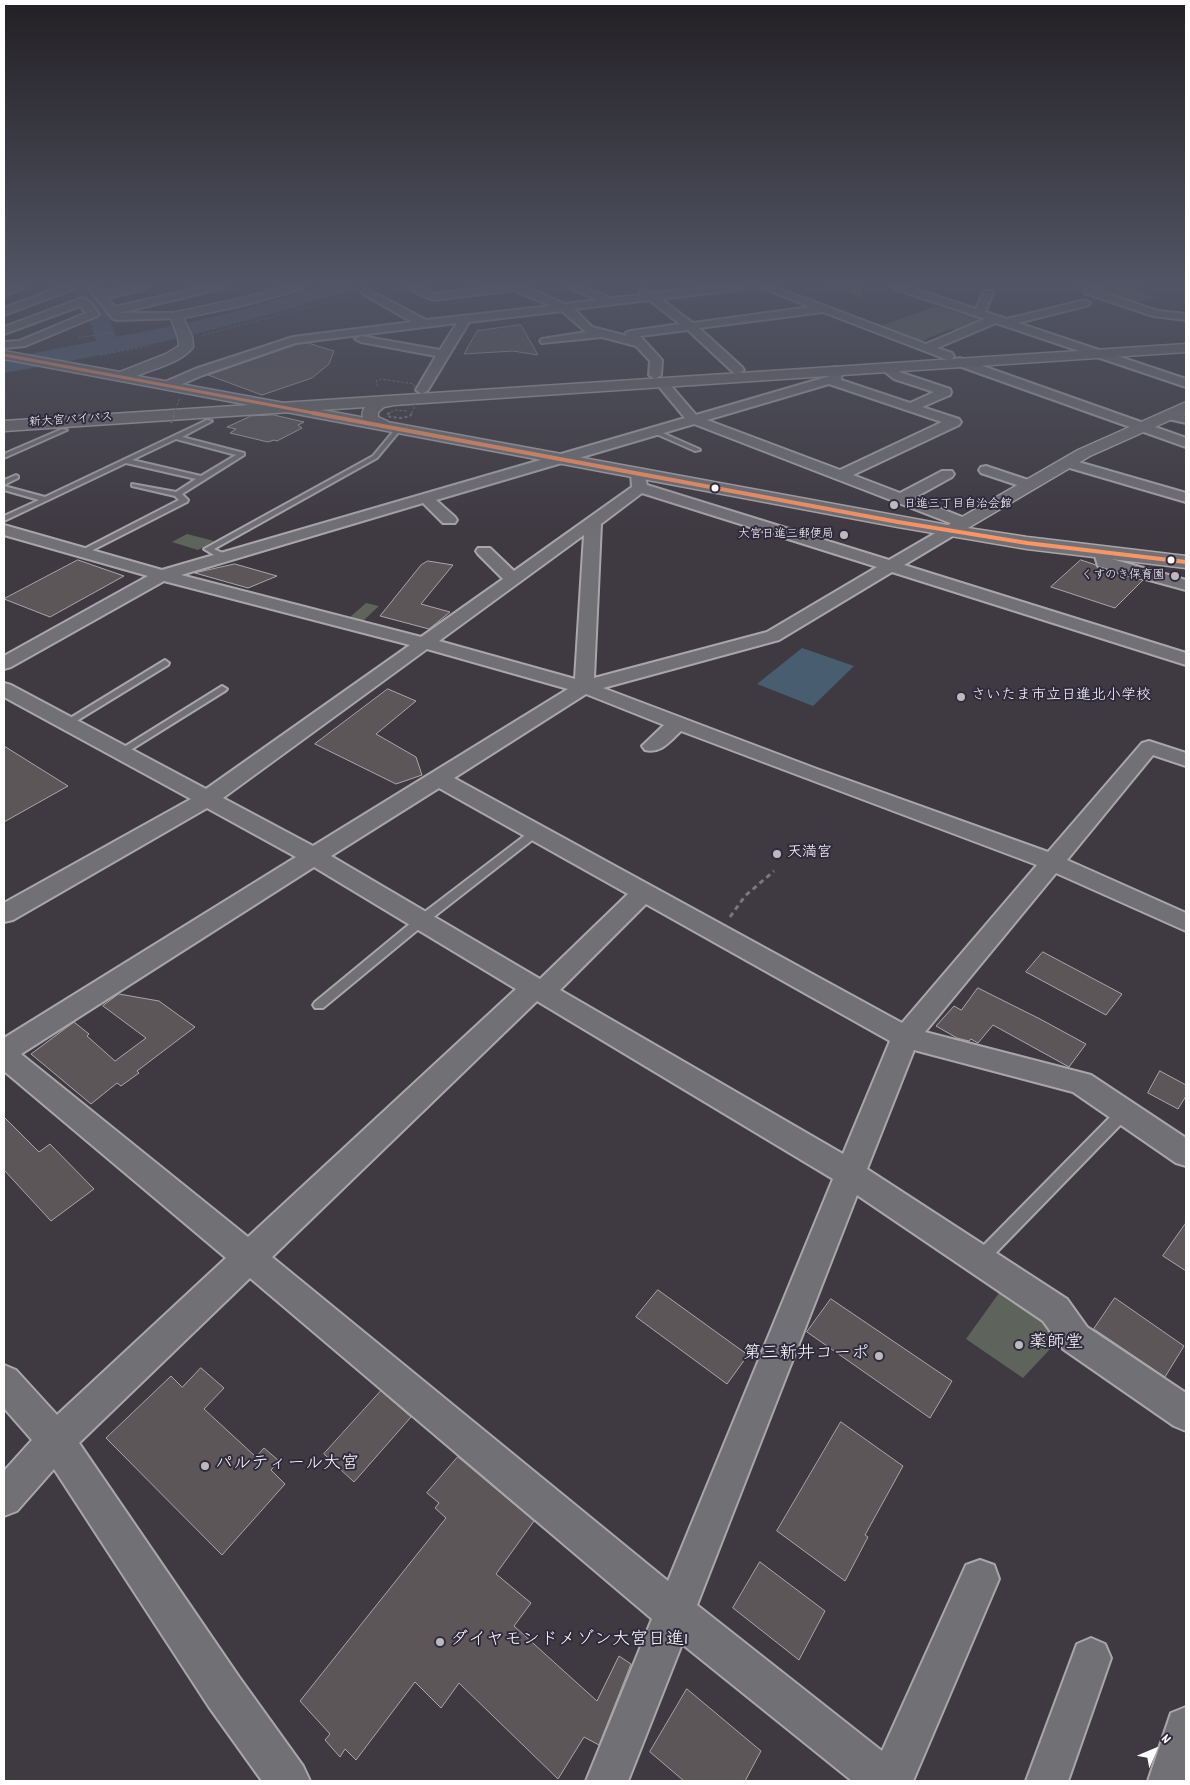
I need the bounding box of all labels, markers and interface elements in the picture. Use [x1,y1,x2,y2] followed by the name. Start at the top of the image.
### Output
[29,411,113,431] street label: 新大宮バイパス
[710,483,720,493] unlabelled marker
[904,498,1012,512] place label: 日進三丁目自治会館
[888,499,900,511] marker: 日進三丁目自治会館
[738,528,834,542] place label: 大宮日進三郵便局
[838,529,850,541] marker: 大宮日進三郵便局
[1166,555,1176,565] unlabelled marker
[1081,569,1165,583] place label: くすのき保育園
[1169,570,1181,582] marker: くすのき保育園
[971,688,1151,706] place label: さいたま市立日進北小学校
[955,691,967,703] marker: さいたま市立日進北小学校
[787,845,832,863] place label: 天満宮
[771,848,783,860] marker: 天満宮
[1029,1334,1083,1356] place label: 薬師堂
[1013,1339,1025,1351] marker: 薬師堂
[743,1345,869,1367] place label: 第三新井コーポ
[873,1350,885,1362] marker: 第三新井コーポ
[215,1455,359,1477] place label: パルティール大宮
[199,1460,211,1472] marker: パルティール大宮
[450,1631,688,1653] place label: ダイヤモンドメゾン大宮日進1
[434,1636,446,1648] marker: ダイヤモンドメゾン大宮日進1
[1130,1725,1180,1775] north arrow
[1156,1730,1175,1749] text: N

